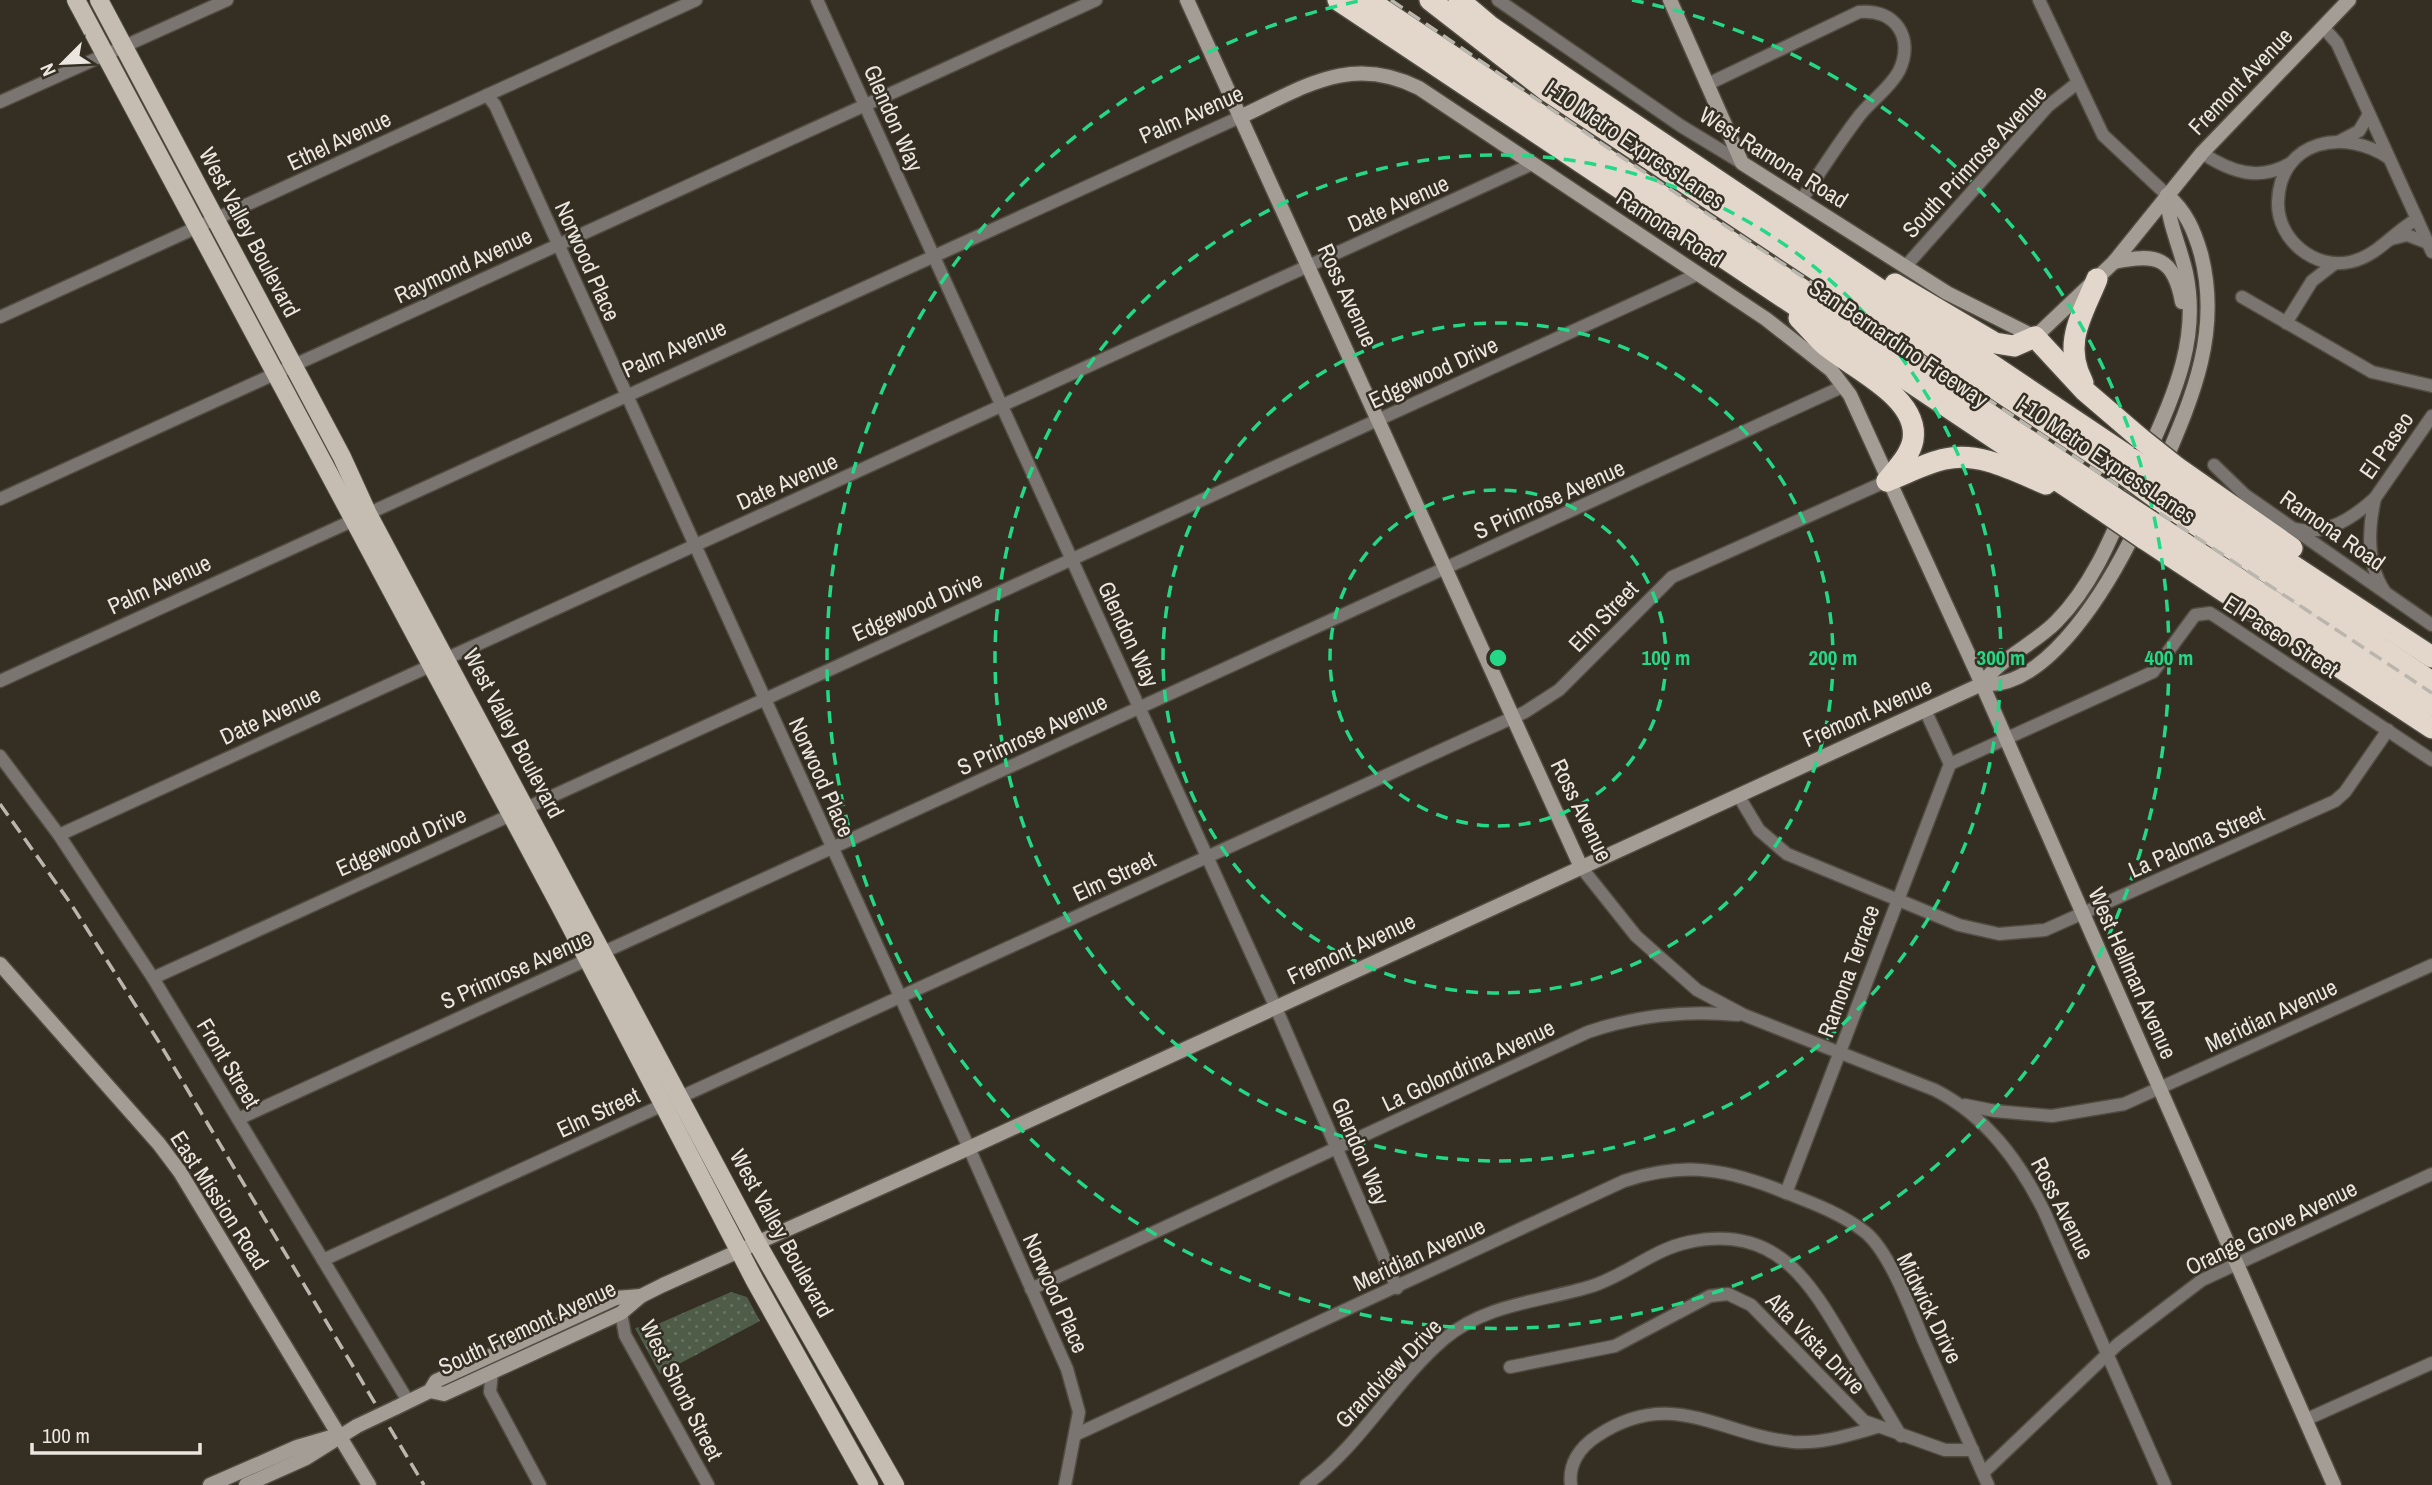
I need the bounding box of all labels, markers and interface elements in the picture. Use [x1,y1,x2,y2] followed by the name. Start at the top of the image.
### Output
[2181,21,2299,141] street label: Fremont Avenue
[28,28,98,98] north arrow
[33,59,62,80] text: N
[857,60,931,177] street label: Glendon Way
[1539,72,1731,216] street label: I-10 Metro ExpressLanes
[1134,77,1248,151] street label: Palm Avenue
[1895,78,2053,244] street label: South Primrose Avenue
[1694,99,1854,215] street label: West Ramona Road
[282,103,396,177] street label: Ethel Avenue
[192,142,308,322] street label: West Valley Boulevard
[1343,167,1453,239] street label: Date Avenue
[1611,182,1729,274] street label: Ramona Road
[548,196,628,326] street label: Norwood Place
[389,220,537,310] street label: Raymond Avenue
[1311,238,1385,352] street label: Ross Avenue
[1803,272,1995,415] street label: San Bernardino Freeway
[617,311,731,385] street label: Palm Avenue
[1363,328,1503,416] street label: Edgewood Drive
[2010,387,2202,531] street label: I-10 Metro ExpressLanes
[2352,405,2420,485] street label: El Paseo
[732,445,842,517] street label: Date Avenue
[1469,452,1629,546] street label: S Primrose Avenue
[2274,482,2392,578] street label: Ramona Road
[102,547,216,621] street label: Palm Avenue
[847,563,987,649] street label: Edgewood Drive
[1561,574,1645,658] street label: Elm Street
[1091,576,1167,693] street label: Glendon Way
[2218,587,2344,685] street label: El Paseo Street
[456,643,572,823] street label: West Valley Boulevard
[1642,643,1690,672] text: 100 m
[1809,643,1857,672] text: 200 m
[1977,643,2025,672] text: 300 m
[2145,643,2193,672] text: 400 m
[1486,646,1510,670] centre of rings
[1798,670,1936,754] street label: Fremont Avenue
[215,678,325,752] street label: Date Avenue
[952,686,1112,782] street label: S Primrose Avenue
[782,712,862,842] street label: Norwood Place
[1544,753,1620,867] street label: Ross Avenue
[2123,797,2269,885] street label: La Paloma Street
[331,798,471,884] street label: Edgewood Drive
[1068,843,1160,909] street label: Elm Street
[2081,882,2185,1064] street label: West Hellman Avenue
[1810,900,1886,1042] street label: Ramona Terrace
[1282,905,1420,991] street label: Fremont Avenue
[436,922,596,1016] street label: S Primrose Avenue
[2200,971,2342,1059] street label: Meridian Avenue
[1377,1011,1559,1119] street label: La Golondrina Avenue
[190,1012,268,1114] street label: Front Street
[552,1079,644,1145] street label: Elm Street
[1325,1093,1398,1210] street label: Glendon Way
[164,1125,276,1275] street label: East Mission Road
[723,1143,841,1323] street label: West Valley Boulevard
[2024,1152,2102,1264] street label: Ross Avenue
[2180,1172,2362,1282] street label: Orange Grove Avenue
[1348,1210,1490,1298] street label: Meridian Avenue
[1016,1228,1096,1358] street label: Norwood Place
[1890,1248,1970,1368] street label: Midwick Drive
[433,1272,621,1382] street label: South Fremont Avenue
[1759,1284,1873,1401] street label: Alta Vista Drive
[1328,1311,1448,1435] street label: Grandview Drive
[633,1314,731,1466] street label: West Shorb Street
[32,1412,200,1456] scale bar
[42,1421,90,1450] text: 100 m

